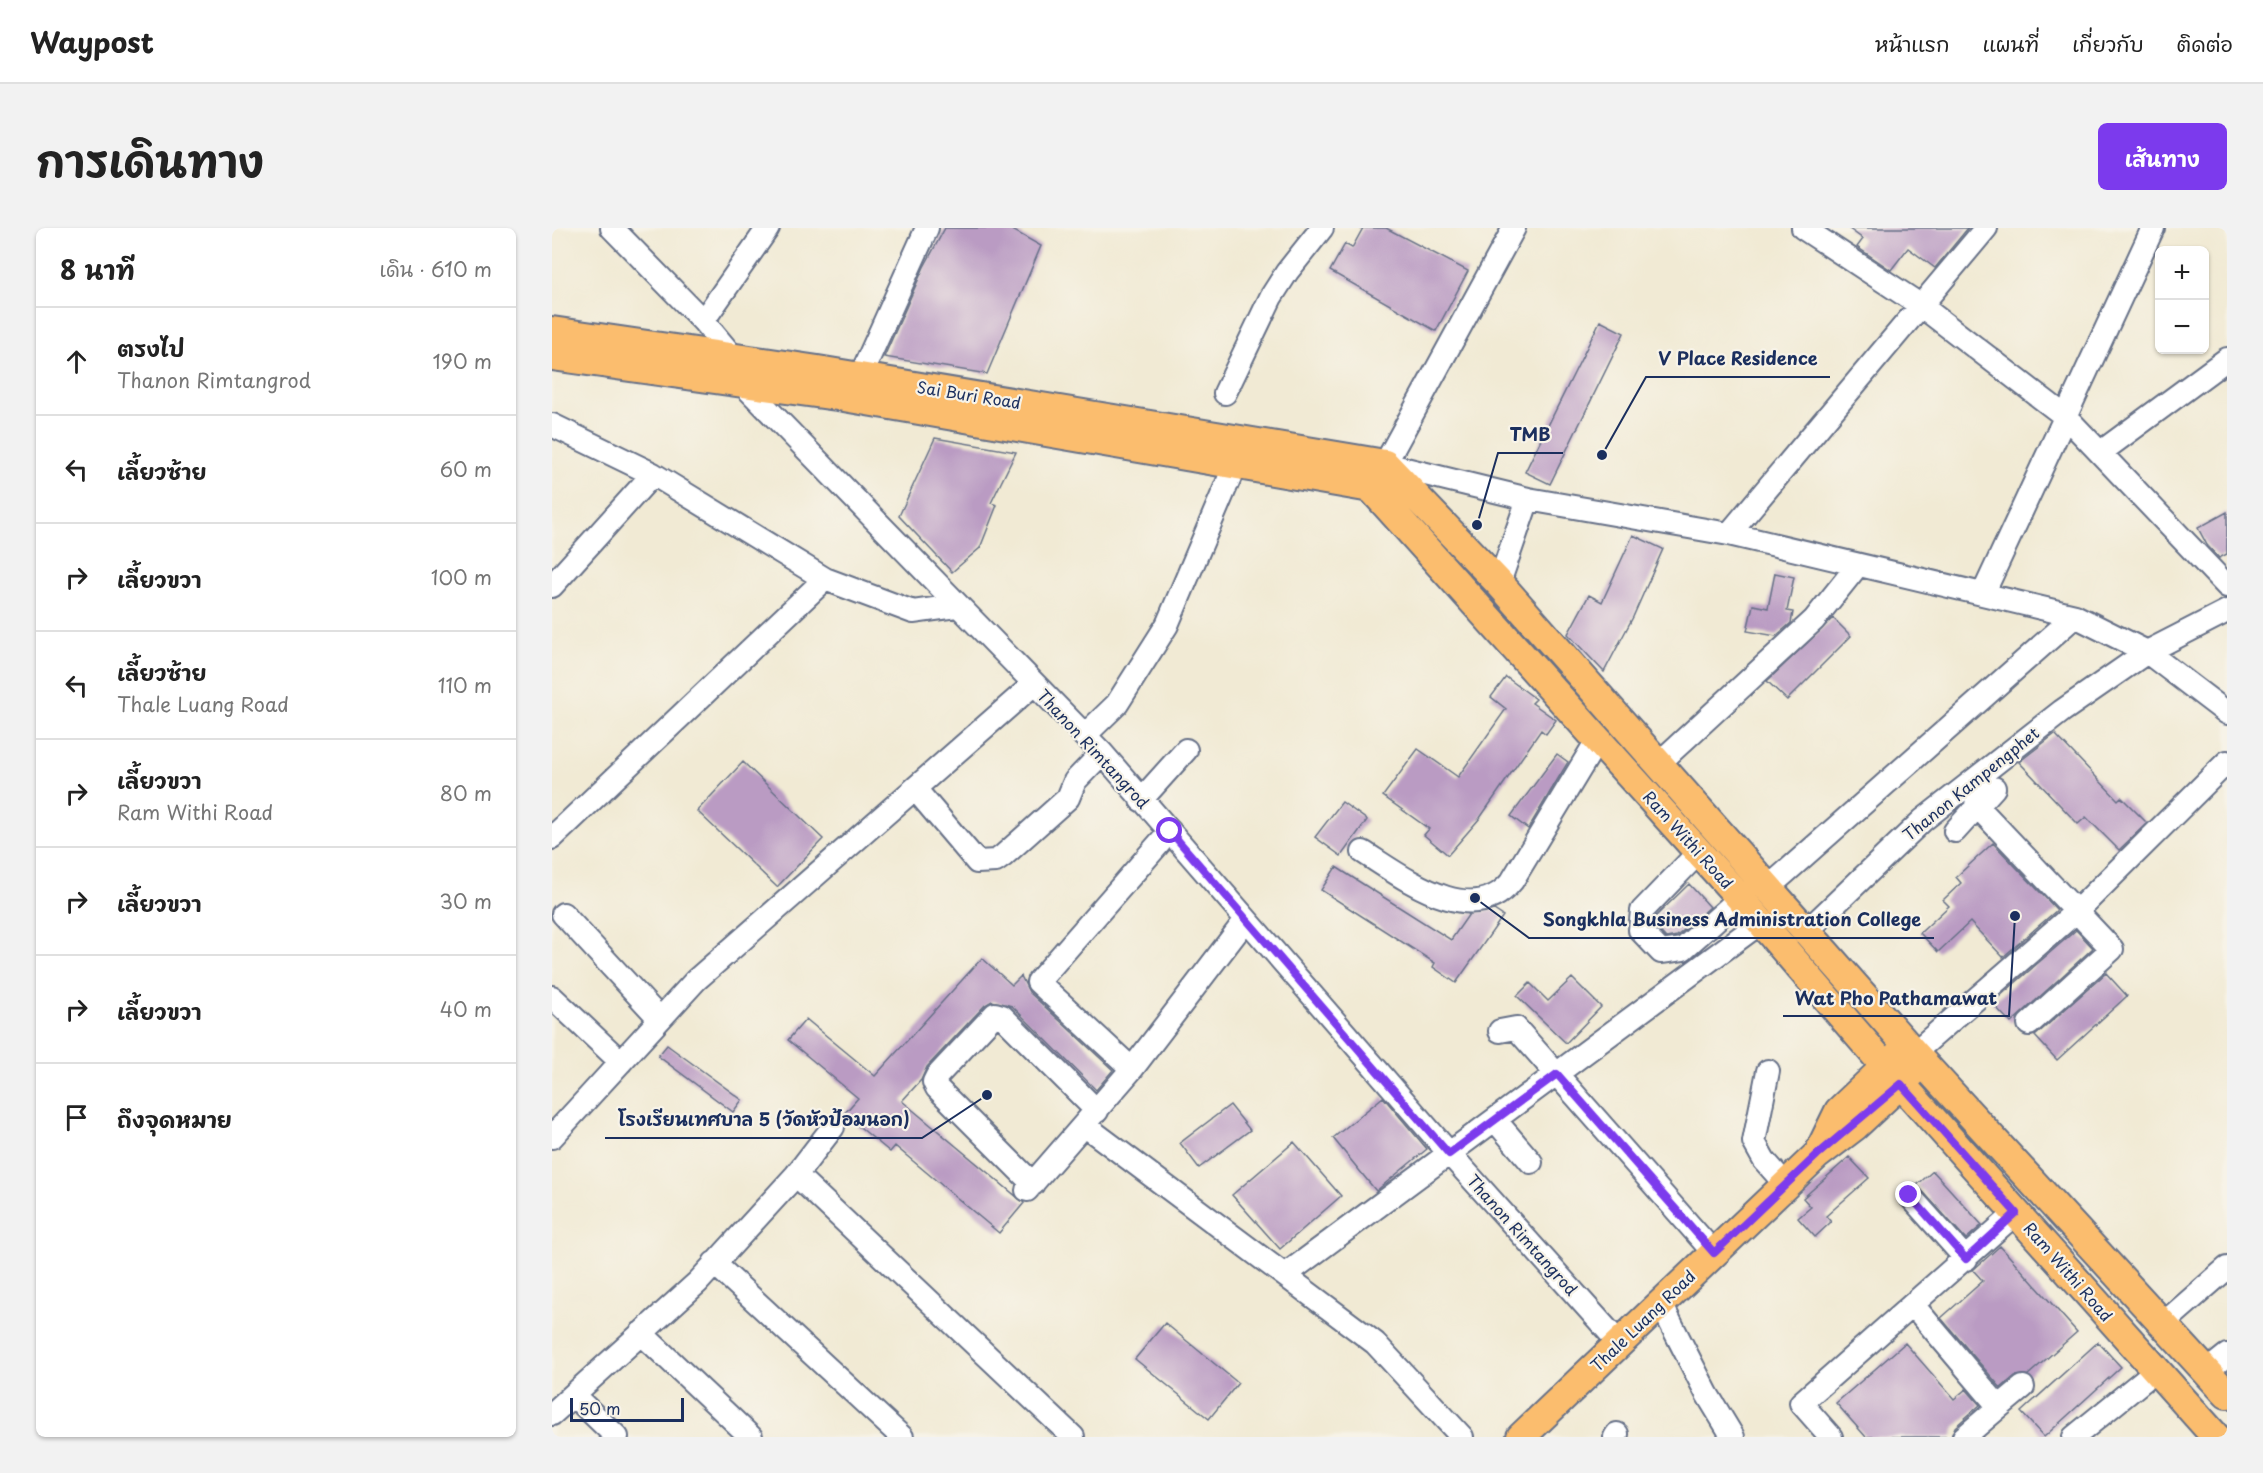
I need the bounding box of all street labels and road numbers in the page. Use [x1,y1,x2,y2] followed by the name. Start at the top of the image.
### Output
[916,374,1023,414] street label: Sai Buri Road
[1032,683,1156,813] street label: Thanon Rimtangrod
[1897,720,2044,846] street label: Thanon Kampengphet
[1638,785,1739,894] street label: Ram Withi Road
[1462,1169,1584,1300] street label: Thanon Rimtangrod
[2019,1216,2119,1326] street label: Ram Withi Road
[1584,1264,1700,1377] street label: Thale Luang Road

